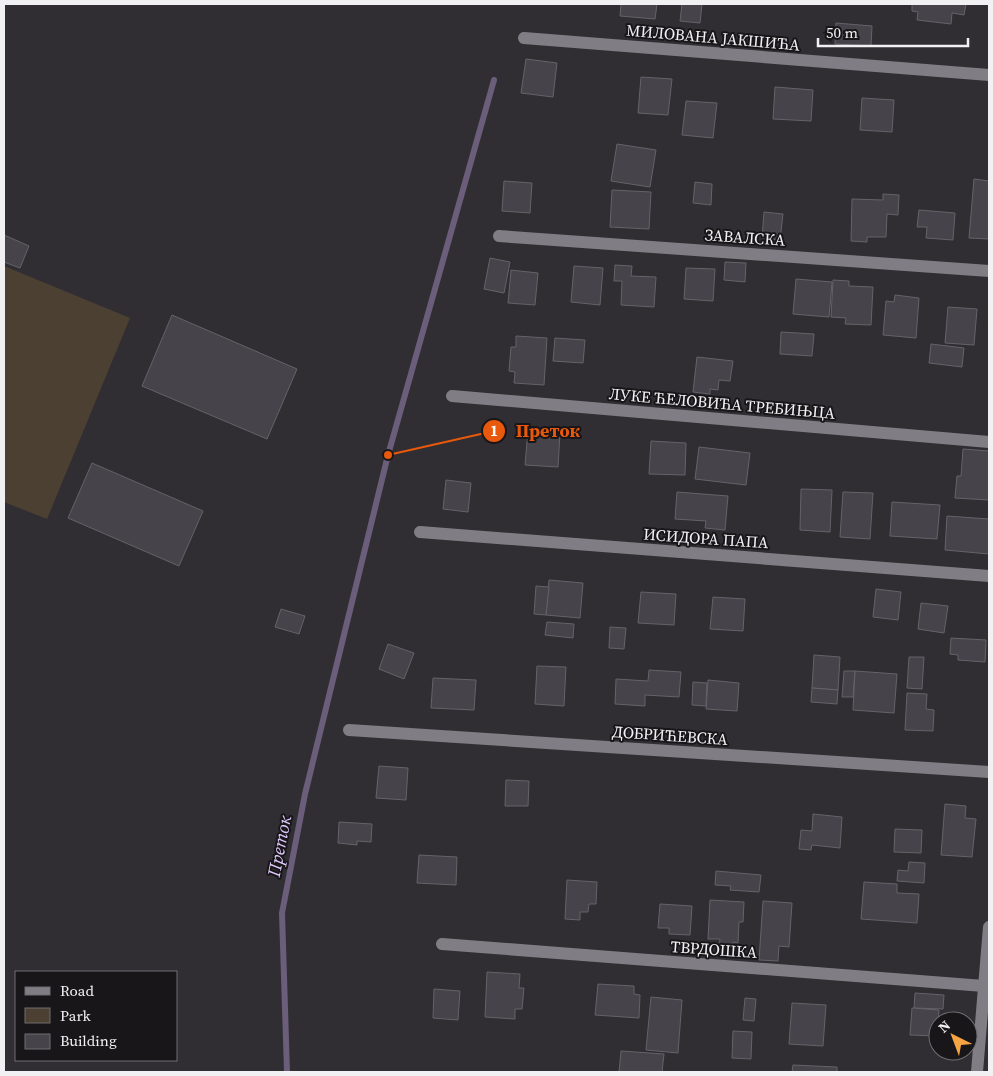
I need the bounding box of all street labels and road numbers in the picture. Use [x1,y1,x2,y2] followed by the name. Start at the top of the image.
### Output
[625,18,801,56] street label: МИЛОВАНА ЈАКШИЋА
[704,223,786,251] street label: ЗАВАЛСКА
[608,382,836,424] street label: ЛУКЕ ЋЕЛОВИЋА ТРЕБИЊЦА
[643,523,770,553] street label: ИСИДОРА ПАПА
[611,720,729,750] street label: ДОБРИЋЕВСКА
[670,935,758,963] street label: ТВРДОШКА

